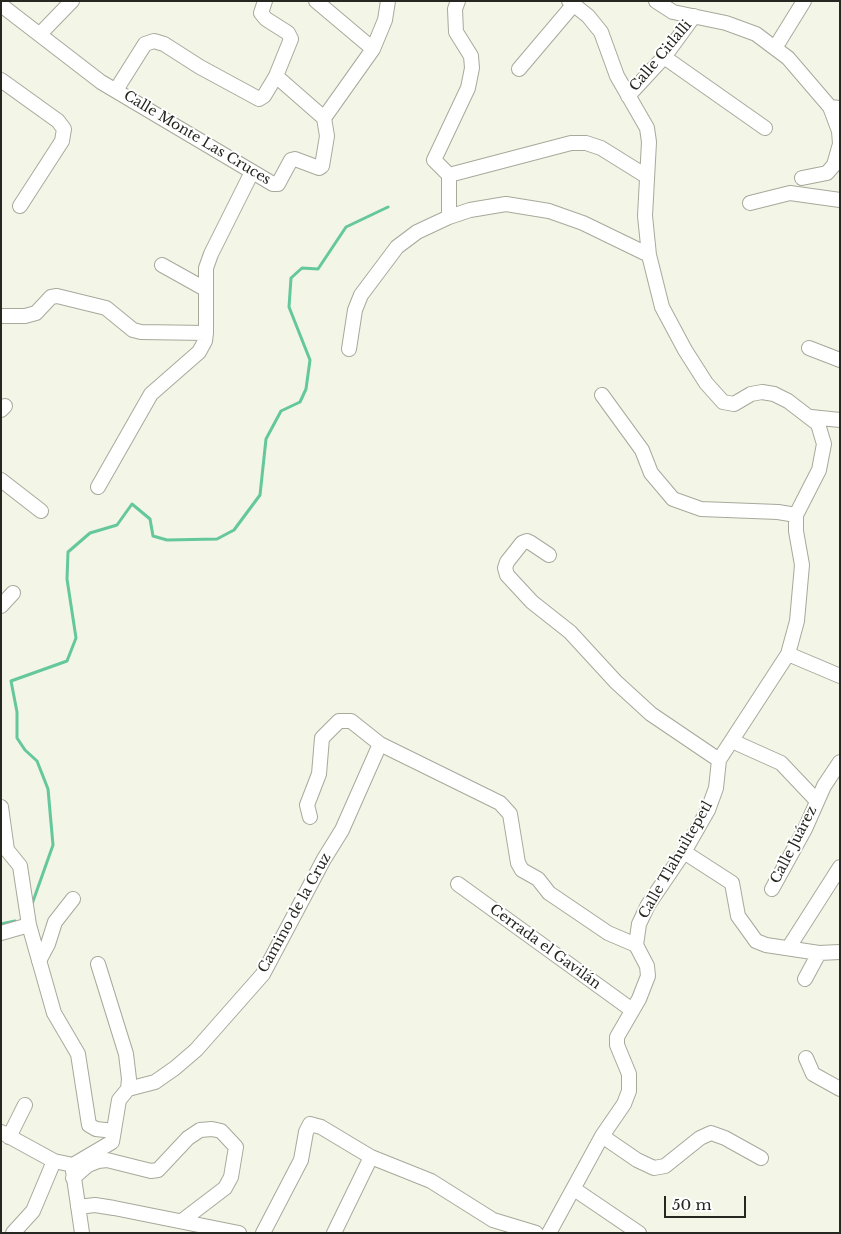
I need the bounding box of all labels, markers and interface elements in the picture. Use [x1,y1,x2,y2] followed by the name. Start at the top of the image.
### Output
[626,17,696,95] street label: Calle Citlalli
[120,87,274,189] street label: Calle Monte Las Cruces
[636,798,716,922] street label: Calle Tlahuiltepetl
[767,803,821,887] street label: Calle Juárez
[255,850,335,976] street label: Camino de la Cruz
[486,901,604,993] street label: Cerrada el Gavilán
[666,1186,748,1218] scale bar
[672,1195,712,1214] text: 50 m

